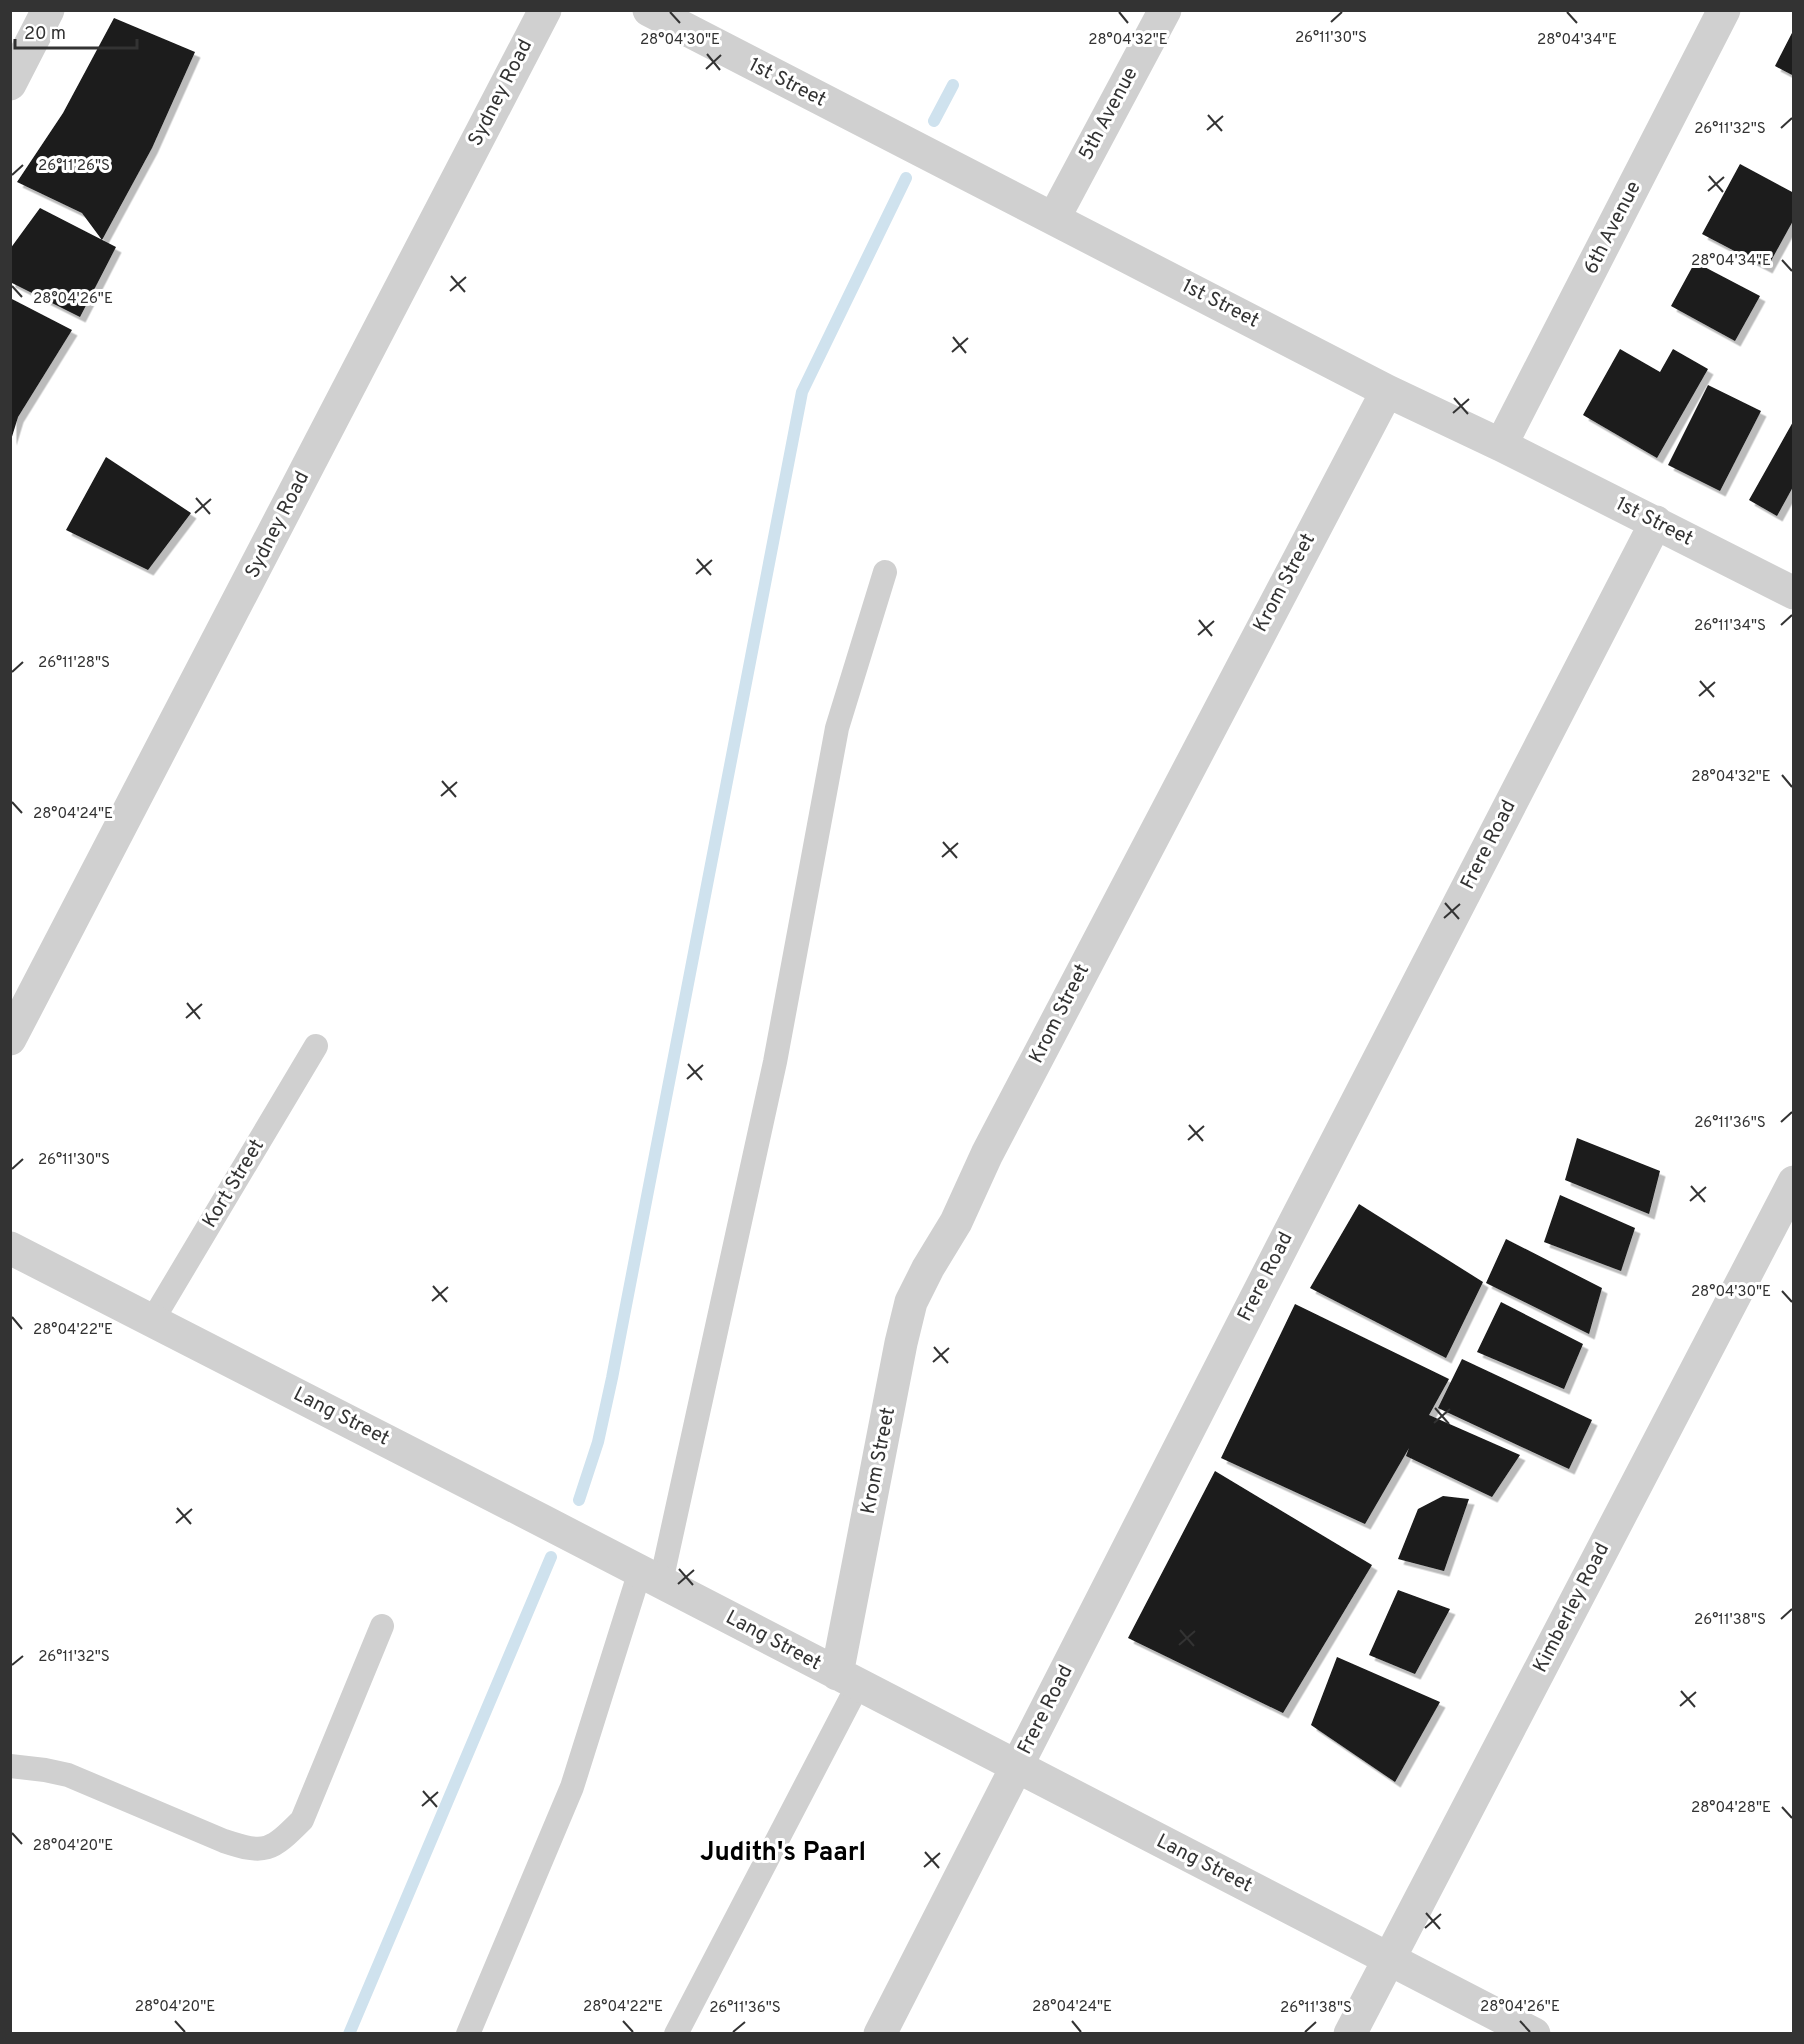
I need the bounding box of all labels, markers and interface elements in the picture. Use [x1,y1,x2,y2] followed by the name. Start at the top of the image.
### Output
[15,12,136,50] scale bar
[24,23,66,46] text: 20 m
[1295,29,1367,48] text: 26°11'30"S
[640,31,720,50] text: 28°04'30"E
[1088,31,1168,50] text: 28°04'32"E
[1537,31,1617,50] text: 28°04'34"E
[463,35,539,151] street label: Sydney Road
[744,52,830,114] street label: 1st Street
[1074,63,1144,165] street label: 5th Avenue
[1694,120,1766,139] text: 26°11'32"S
[38,157,110,176] text: 26°11'26"S
[1578,177,1648,279] street label: 6th Avenue
[1691,252,1771,271] text: 28°04'34"E
[1177,273,1263,335] street label: 1st Street
[33,290,113,309] text: 28°04'26"E
[240,467,316,583] street label: Sydney Road
[1611,491,1697,553] street label: 1st Street
[1248,529,1322,637] street label: Krom Street
[1694,617,1766,636] text: 26°11'34"S
[38,654,110,673] text: 26°11'28"S
[1691,768,1771,787] text: 28°04'32"E
[1455,796,1523,894] street label: Frere Road
[33,805,113,824] text: 28°04'24"E
[1024,960,1096,1068] street label: Krom Street
[1694,1114,1766,1133] text: 26°11'36"S
[197,1135,271,1233] street label: Kort Street
[38,1151,110,1170] text: 26°11'30"S
[1232,1228,1300,1326] street label: Frere Road
[1691,1283,1771,1302] text: 28°04'30"E
[33,1321,113,1340] text: 28°04'22"E
[289,1382,393,1452] street label: Lang Street
[856,1405,902,1517] street label: Krom Street
[1528,1539,1616,1677] street label: Kimberley Road
[721,1605,825,1677] street label: Lang Street
[1694,1611,1766,1630] text: 26°11'38"S
[38,1648,110,1667] text: 26°11'32"S
[1012,1661,1080,1759] street label: Frere Road
[1691,1799,1771,1818] text: 28°04'28"E
[1152,1829,1256,1899] street label: Lang Street
[33,1837,113,1856] text: 28°04'20"E
[700,1837,866,1870] district label: Judith's Paarl
[135,1998,215,2017] text: 28°04'20"E
[583,1998,663,2017] text: 28°04'22"E
[1032,1998,1112,2017] text: 28°04'24"E
[1480,1998,1560,2017] text: 28°04'26"E
[709,1999,781,2018] text: 26°11'36"S
[1280,1999,1352,2018] text: 26°11'38"S

